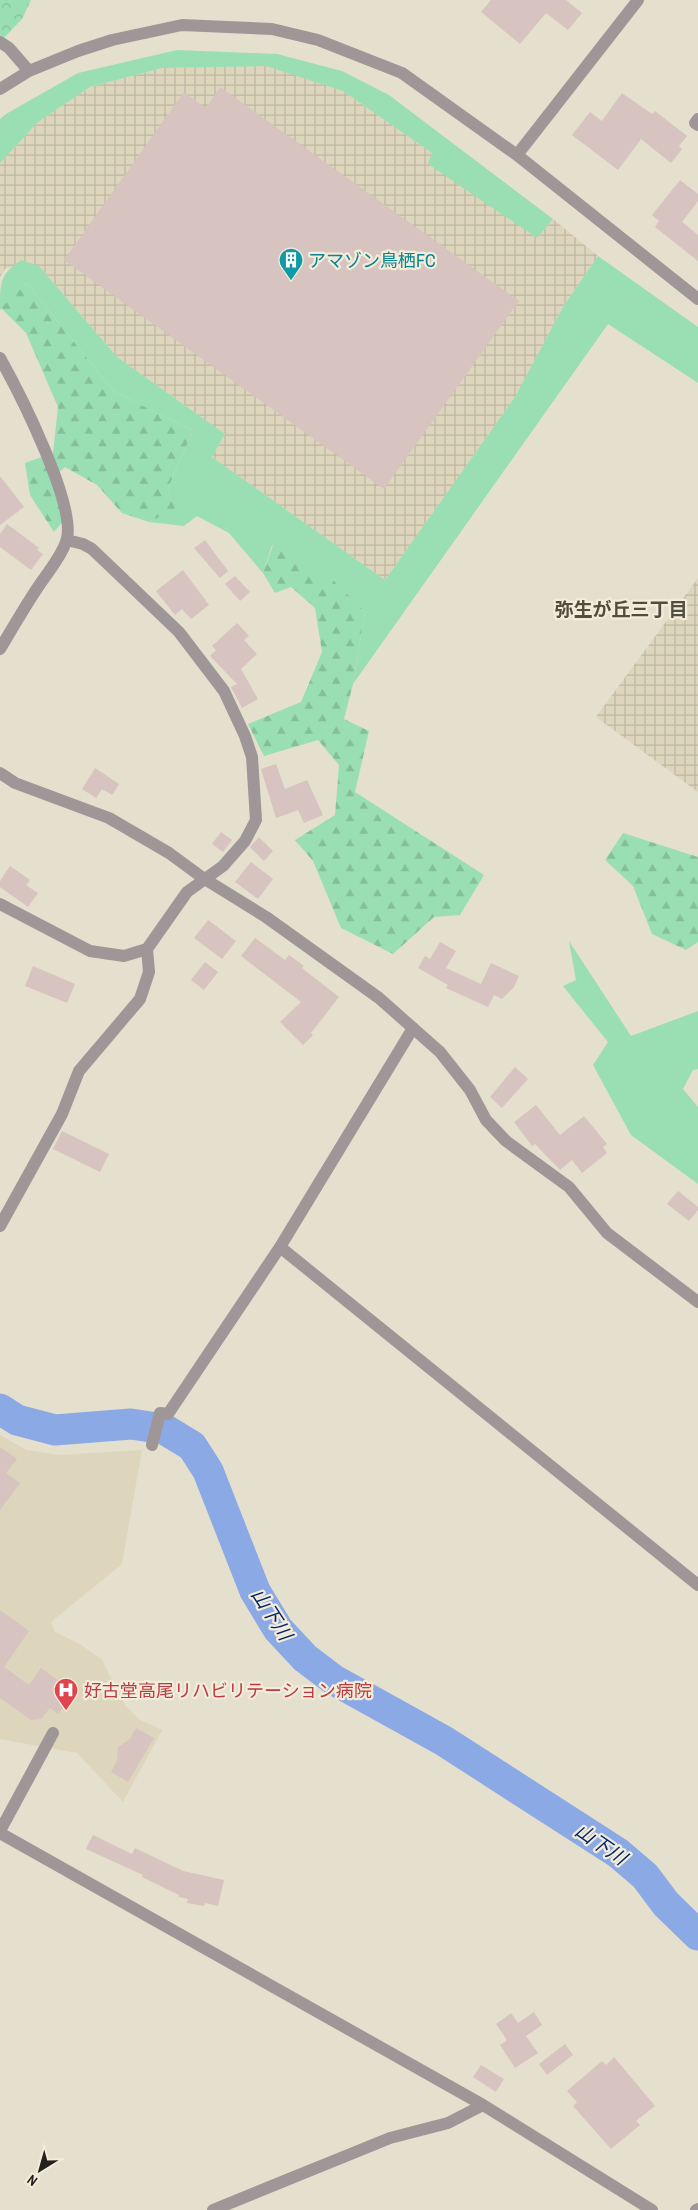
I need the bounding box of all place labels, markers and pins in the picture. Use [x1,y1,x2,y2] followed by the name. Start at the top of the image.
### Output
[278,247,304,281] building icon: アマゾン鳥栖FC
[308,248,436,273] place label: アマゾン鳥栖FC
[53,1677,79,1711] hospital icon: 好古堂高尾リハビリテーション病院
[84,1678,372,1703] place label: 好古堂高尾リハビリテーション病院

